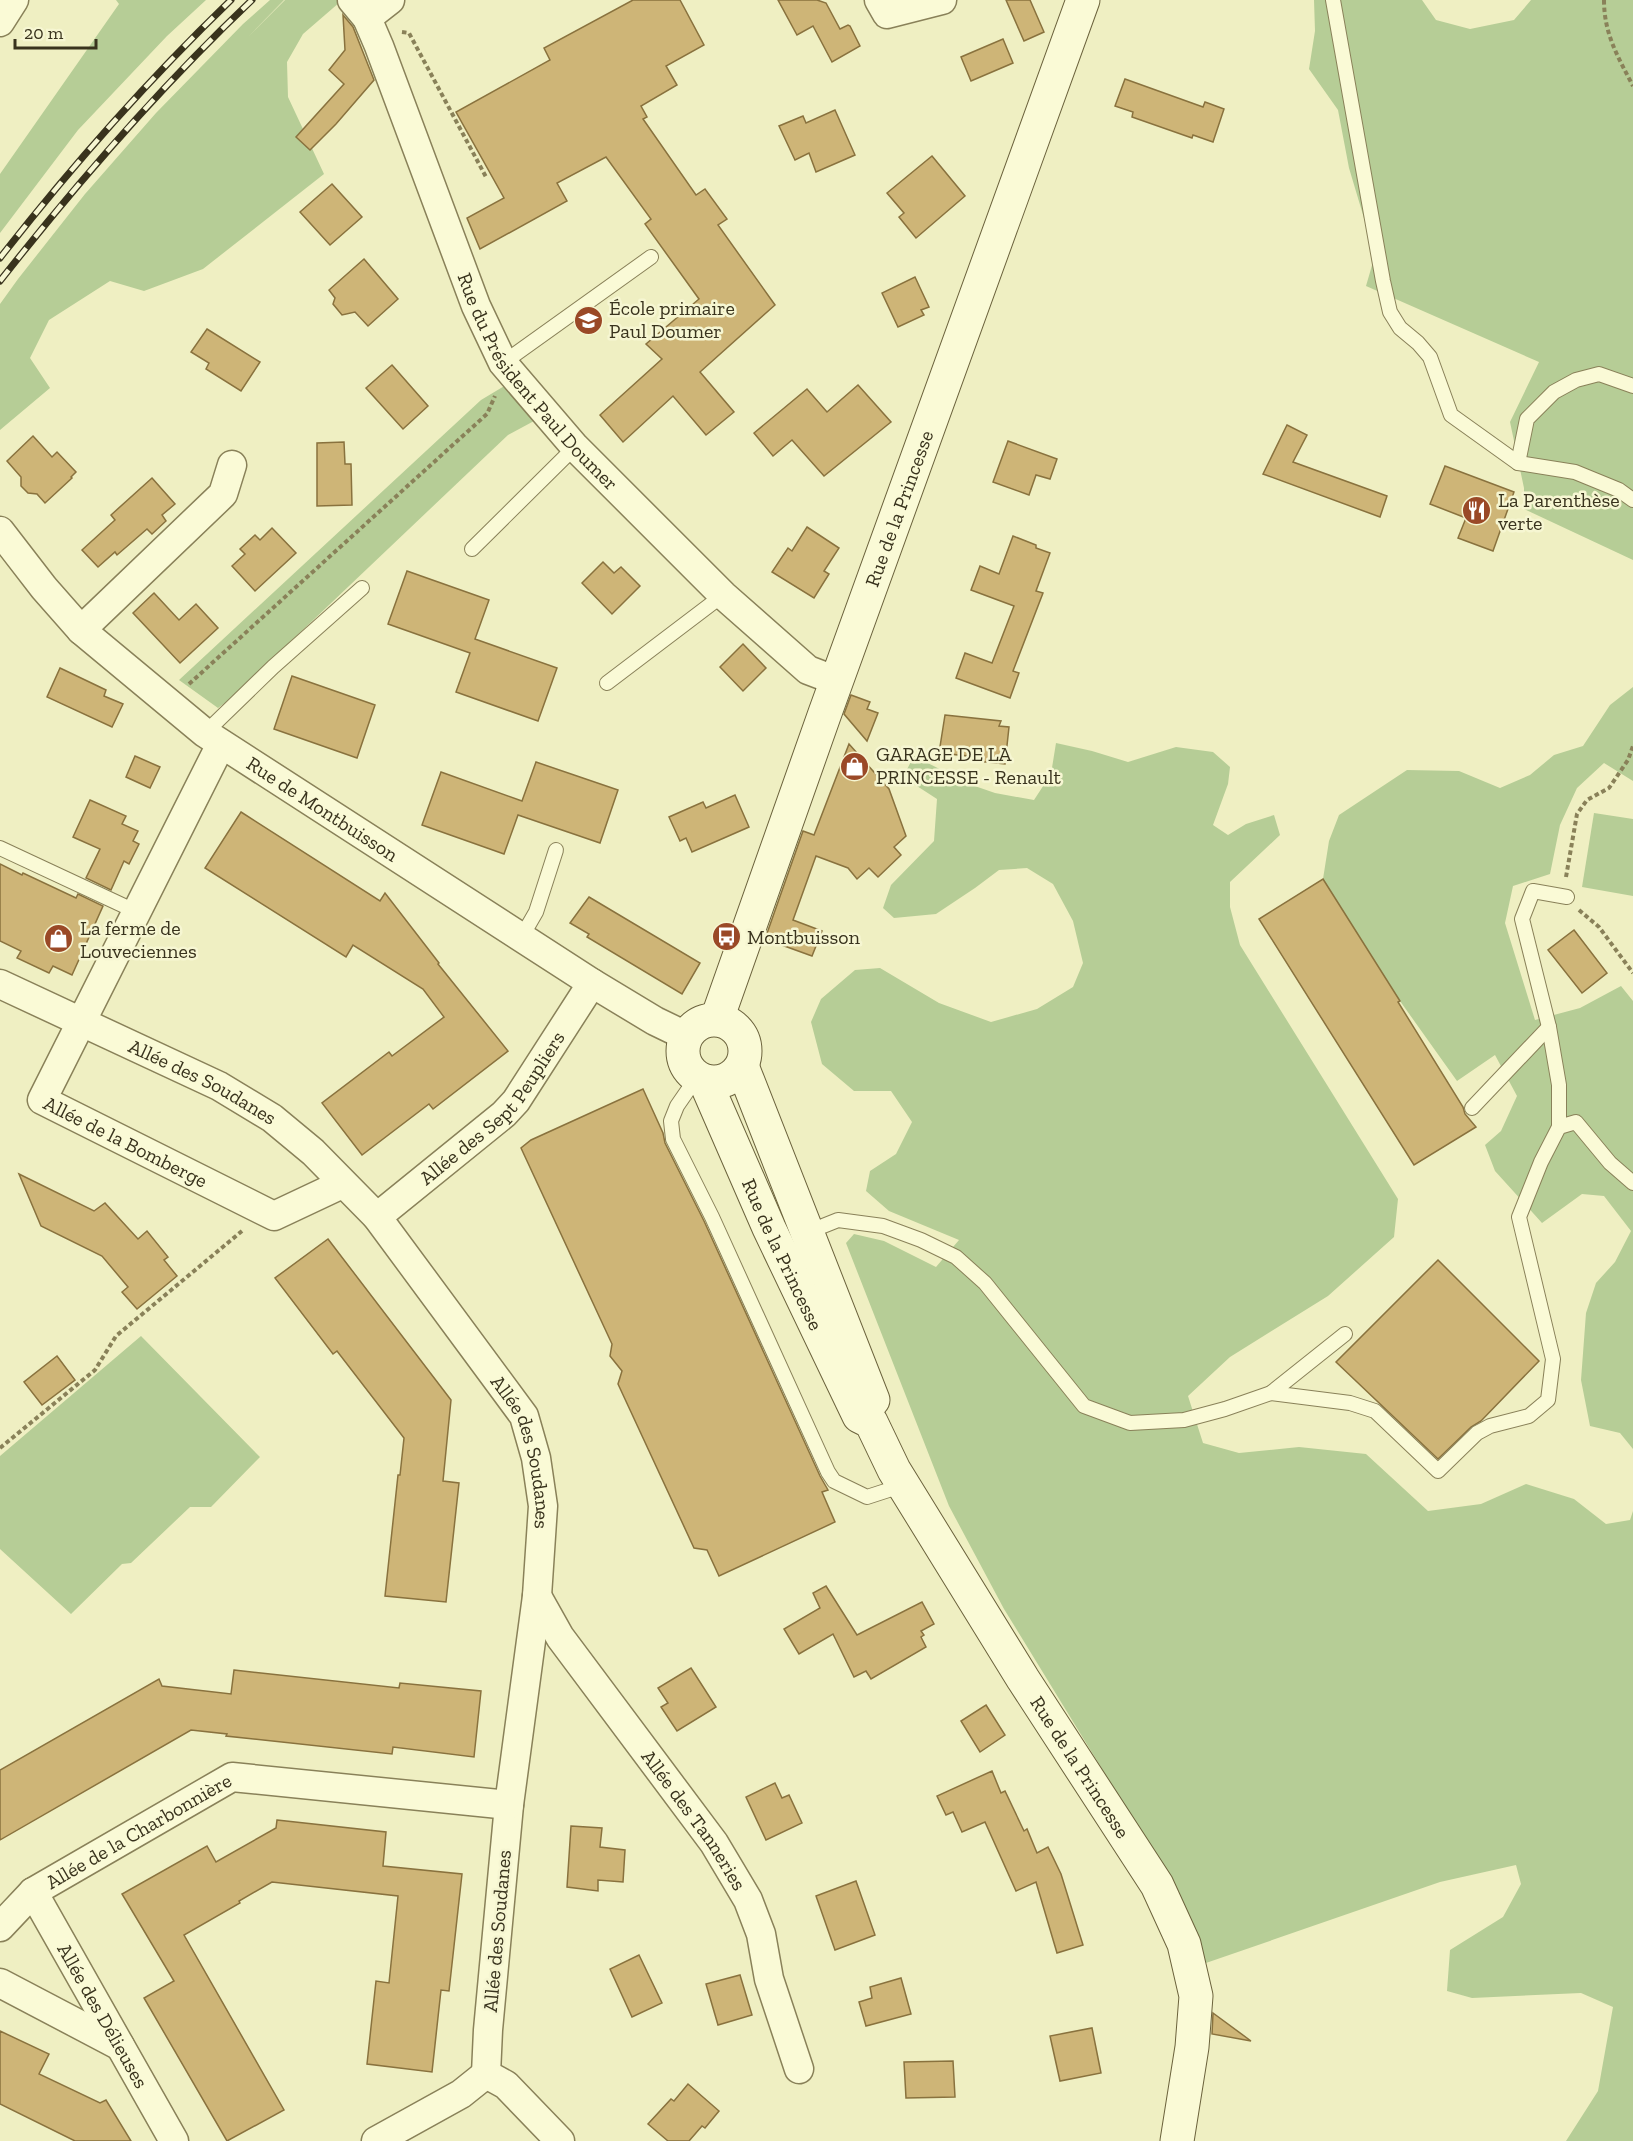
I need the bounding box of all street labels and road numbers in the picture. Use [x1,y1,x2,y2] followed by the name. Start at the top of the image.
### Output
[453,269,623,495] street label: Rue du Président Paul Doumer
[860,427,938,590] street label: Rue de la Princesse
[242,751,403,867] street label: Rue de Montbuisson
[415,1027,570,1190] street label: Allée des Sept Peupliers
[125,1034,281,1130] street label: Allée des Soudanes
[40,1091,212,1193] street label: Allée de la Bomberge
[737,1175,828,1334] street label: Rue de la Princesse
[486,1370,556,1530] street label: Allée des Soudanes
[1025,1691,1135,1843] street label: Rue de la Princesse
[636,1745,751,1895] street label: Allée des Tanneries
[41,1768,236,1894] street label: Allée de la Charbonnière
[478,1849,516,2013] street label: Allée des Soudanes
[52,1939,154,2092] street label: Allée des Délieuses

